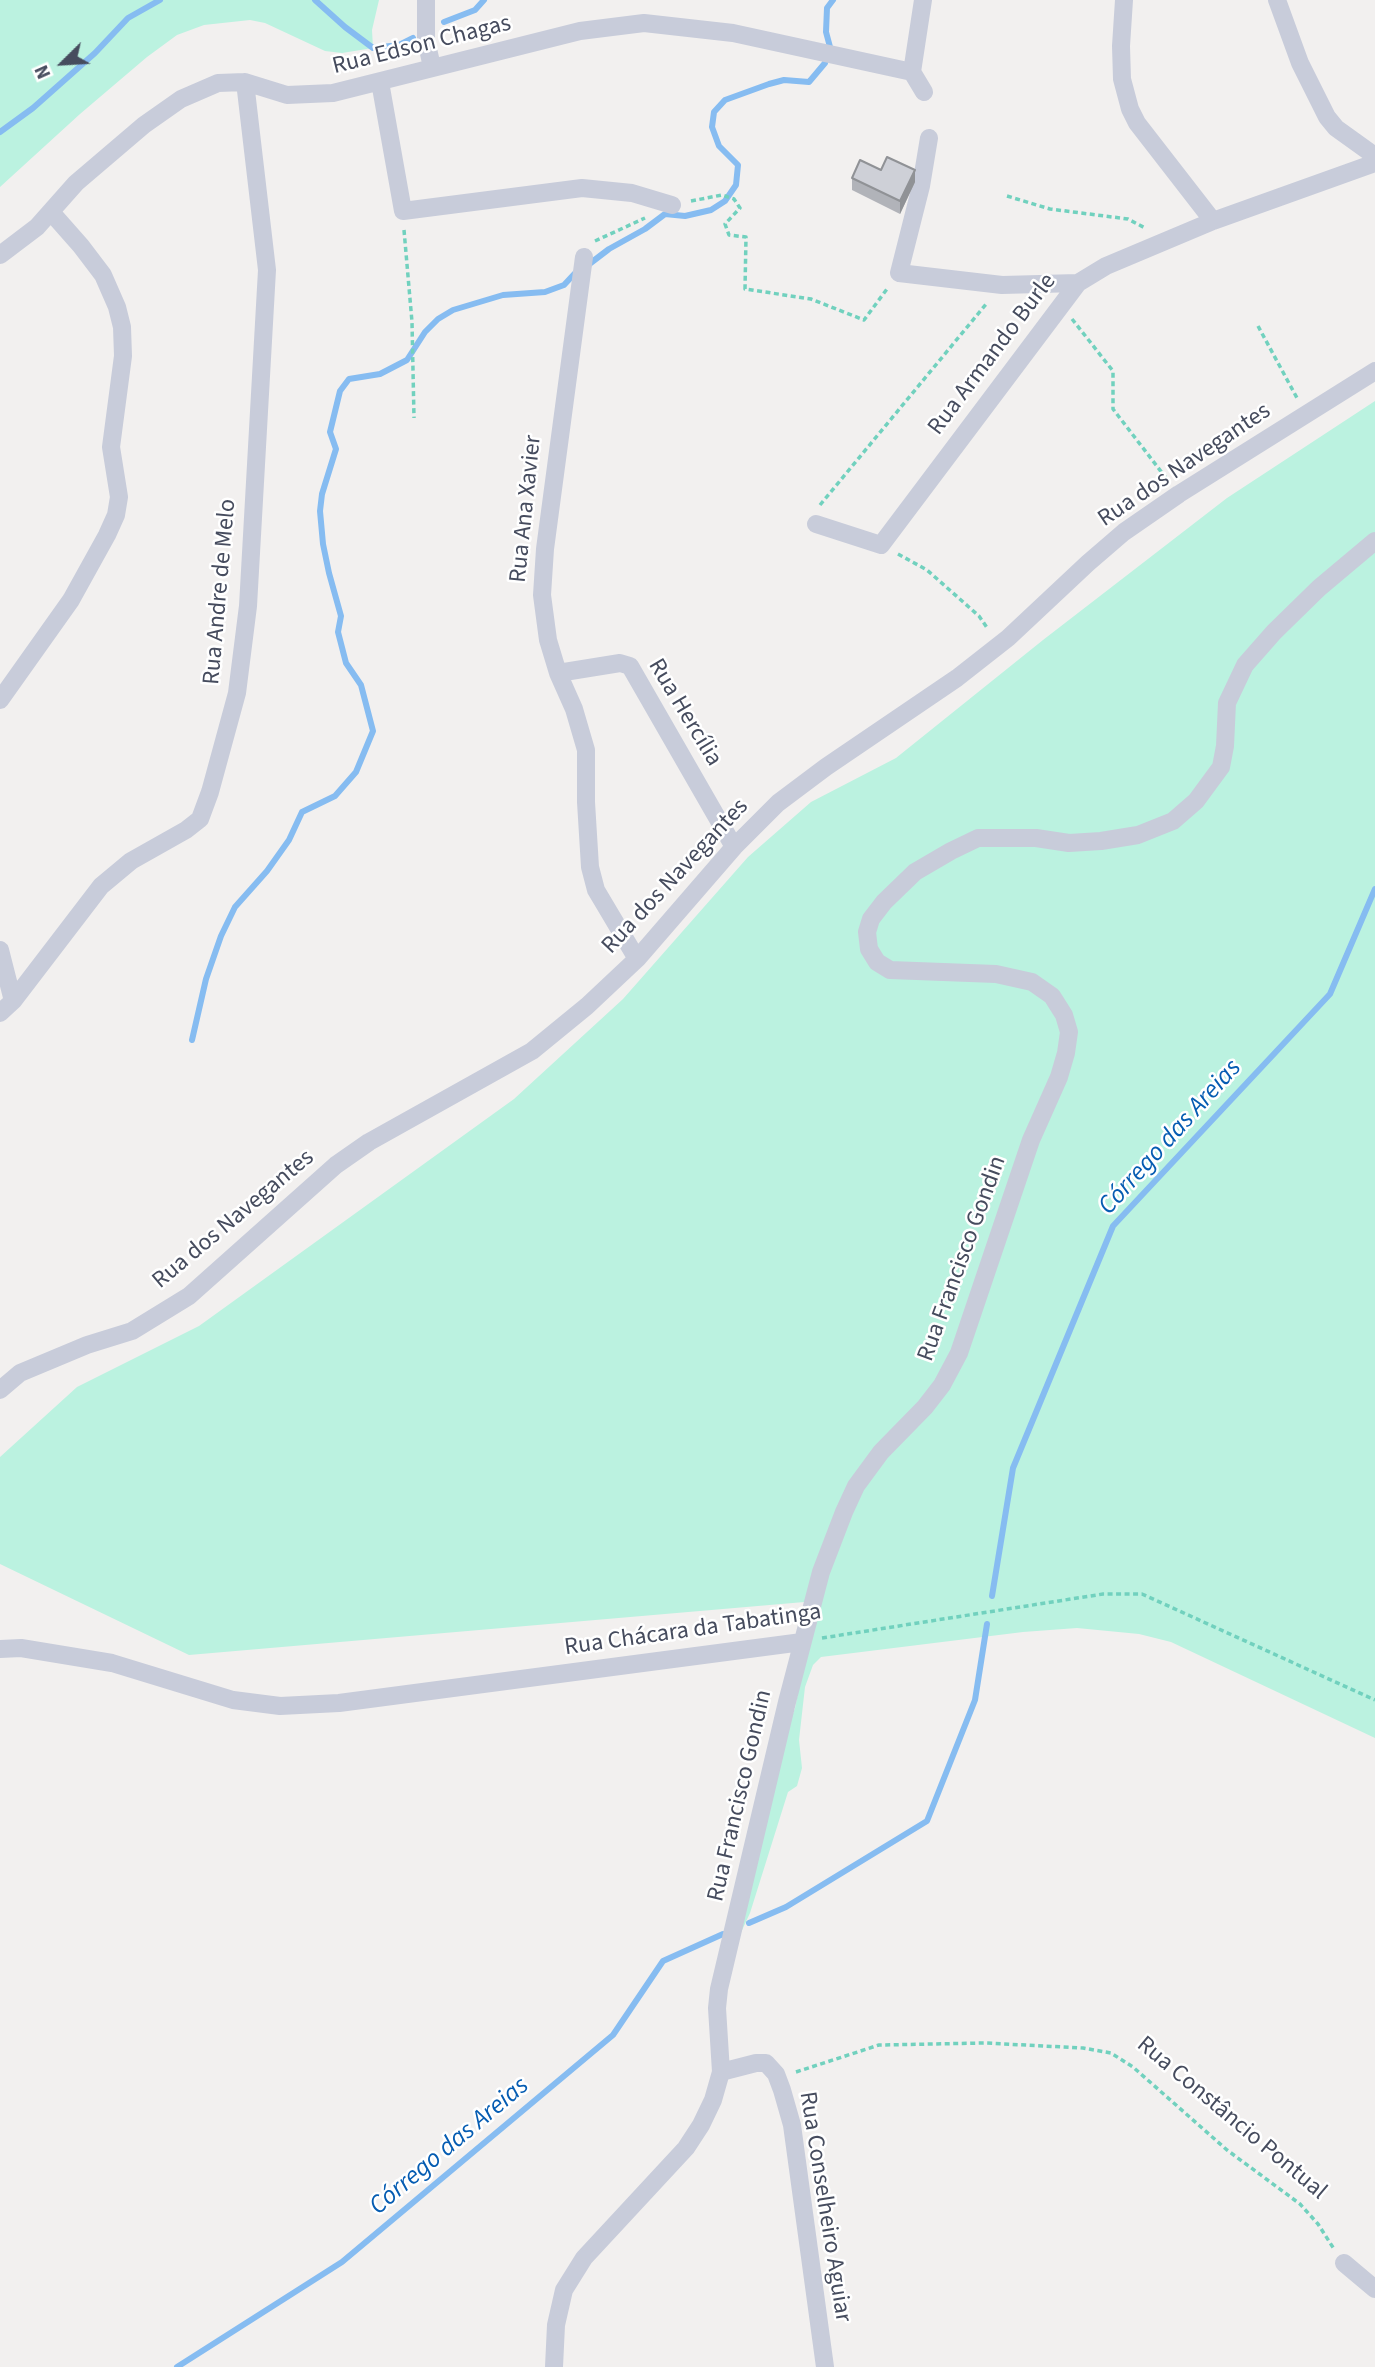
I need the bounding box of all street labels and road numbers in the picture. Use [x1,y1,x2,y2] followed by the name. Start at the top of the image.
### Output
[330,10,514,82] street label: Rua Edson Chagas
[923,269,1063,441] street label: Rua Armando Burle
[1093,398,1277,534] street label: Rua dos Navegantes
[505,434,549,584] street label: Rua Ana Xavier
[199,498,243,686] street label: Rua Andre de Melo
[641,654,727,772] street label: Rua Hercília
[597,793,755,961] street label: Rua dos Navegantes
[147,1144,321,1296] street label: Rua dos Navegantes
[912,1152,1014,1366] street label: Rua Francisco Gondin
[563,1599,823,1663] street label: Rua Chácara da Tabatinga
[703,1687,779,1905] street label: Rua Francisco Gondin
[1130,2031,1332,2207] street label: Rua Constâncio Pontual
[792,2090,856,2324] street label: Rua Conselheiro Aguiar

